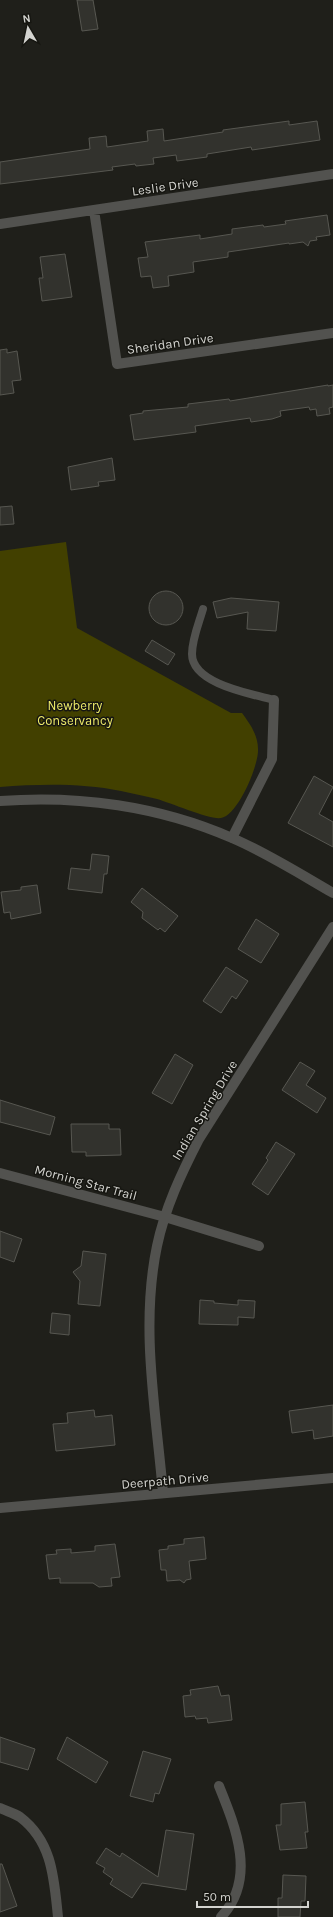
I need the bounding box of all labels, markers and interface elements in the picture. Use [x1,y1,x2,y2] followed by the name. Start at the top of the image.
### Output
[8,8,48,48] north arrow
[22,12,31,26] text: N
[131,174,200,199] street label: Leslie Drive
[126,330,215,357] street label: Sheridan Drive
[37,698,113,728] park label: Newberry Conservancy
[169,1057,240,1163] street label: Indian Spring Drive
[33,1162,139,1203] street label: Morning Star Trail
[121,1469,210,1492] street label: Deerpath Drive
[197,1883,308,1909] scale bar
[203,1890,231,1904] text: 50 m

